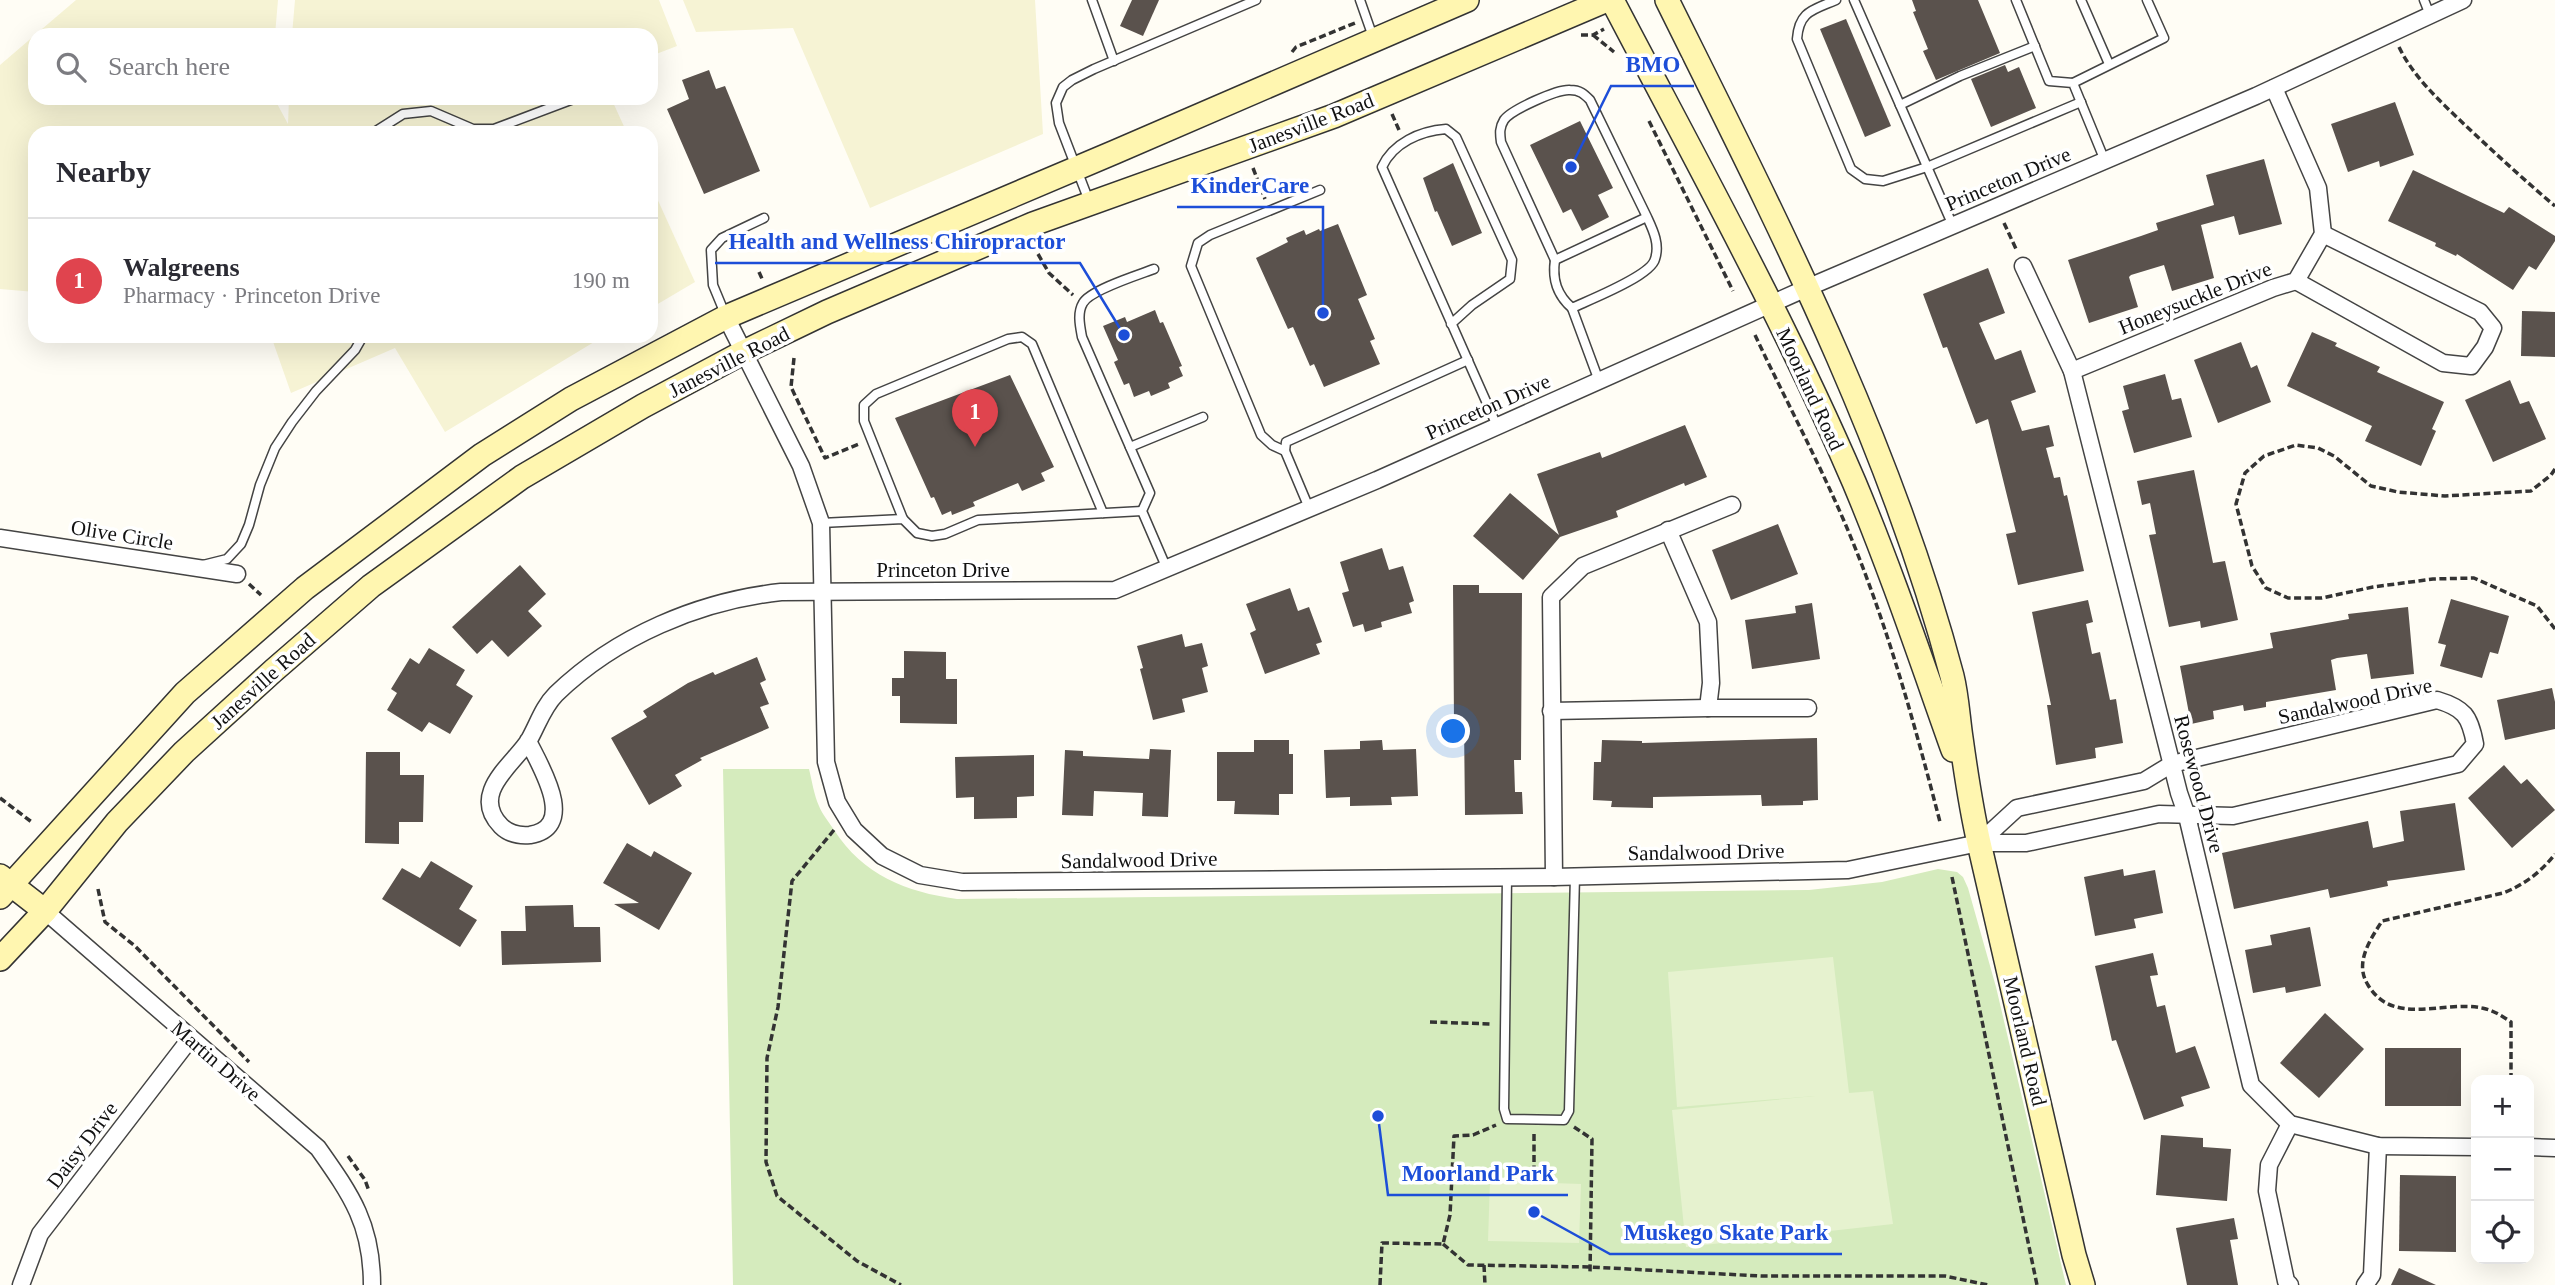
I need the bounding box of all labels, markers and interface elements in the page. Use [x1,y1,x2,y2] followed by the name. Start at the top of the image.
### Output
[28,28,658,105] search box
[1611,42,1694,86] callout: BMO
[52,48,90,86] icon: search
[108,52,230,81] text: Search here
[1626,52,1680,77] text: BMO
[1245,88,1378,158] street label: Janesville Road
[1942,142,2074,216] street label: Princeton Drive
[56,155,151,188] text: Nearby
[1177,163,1323,207] callout: KinderCare
[1191,173,1309,198] text: KinderCare
[715,219,1080,263] callout: Health and Wellness Chiropractor
[728,229,1066,254] text: Health and Wellness Chiropractor
[123,253,240,282] text: Walgreens
[2115,256,2275,340] street label: Honeysuckle Drive
[73,268,85,293] text: 1
[572,268,630,293] text: 190 m
[123,283,380,308] text: Pharmacy · Princeton Drive
[665,321,794,403] street label: Janesville Road
[1771,324,1849,455] street label: Moorland Road
[1422,369,1554,445] street label: Princeton Drive
[952,389,998,447] pin: 1
[69,515,175,555] street label: Olive Circle
[876,558,1010,582] street label: Princeton Drive
[206,627,321,734] street label: Janesville Road
[2276,673,2434,729] street label: Sandalwood Drive
[2169,712,2229,856] street label: Rosewood Drive
[1436,714,1470,748] your location
[1627,839,1785,865] street label: Sandalwood Drive
[1060,847,1218,873] street label: Sandalwood Drive
[1998,974,2052,1109] street label: Moorland Road
[167,1016,265,1106] street label: Martin Drive
[2471,1075,2534,1264] map controls
[2471,1075,2534,1138] button: +
[42,1097,122,1193] street label: Daisy Drive
[2471,1138,2534,1201] button: −
[1388,1151,1568,1195] callout: Moorland Park
[1402,1161,1555,1186] text: Moorland Park
[2471,1201,2534,1264] button: locate
[1610,1210,1842,1254] callout: Muskego Skate Park
[1624,1220,1828,1245] text: Muskego Skate Park

